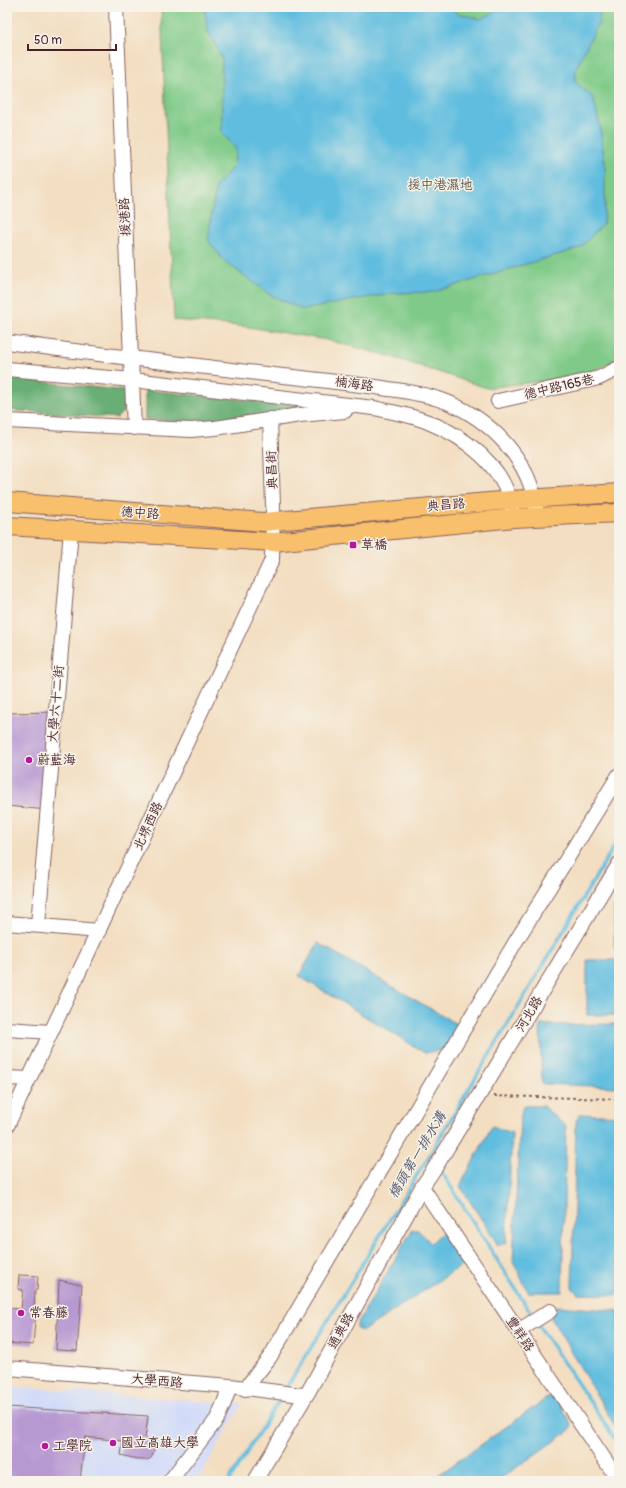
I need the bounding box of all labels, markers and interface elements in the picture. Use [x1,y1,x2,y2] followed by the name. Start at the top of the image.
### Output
[28,26,116,52] scale bar
[34,33,62,48] text: 50 m
[407,177,473,193] park label: 援中港濕地
[116,197,134,237] street label: 援港路
[522,371,596,403] street label: 德中路165巷
[334,373,374,395] street label: 楠海路
[263,450,281,490] street label: 典昌街
[426,495,466,515] street label: 典昌路
[120,504,160,522] street label: 德中路
[361,537,387,553] place label: 草橋
[348,540,358,550] marker: 草橋
[45,664,67,744] street label: 大學六十二街
[37,752,76,768] place label: 蔚藍海
[24,755,34,765] marker: 蔚藍海
[130,799,166,853] street label: 北堺西路
[512,993,546,1035] street label: 河北路
[384,1108,450,1201] water label: 橋頭第一排水溝
[29,1305,68,1321] place label: 常春藤
[16,1308,26,1318] marker: 常春藤
[325,1310,357,1352] street label: 通典路
[502,1313,538,1355] street label: 豐祥路
[130,1371,184,1391] street label: 大學西路
[121,1435,199,1451] place label: 國立高雄大學
[53,1438,92,1454] place label: 工學院
[108,1438,118,1448] marker: 國立高雄大學
[40,1441,50,1451] marker: 工學院

